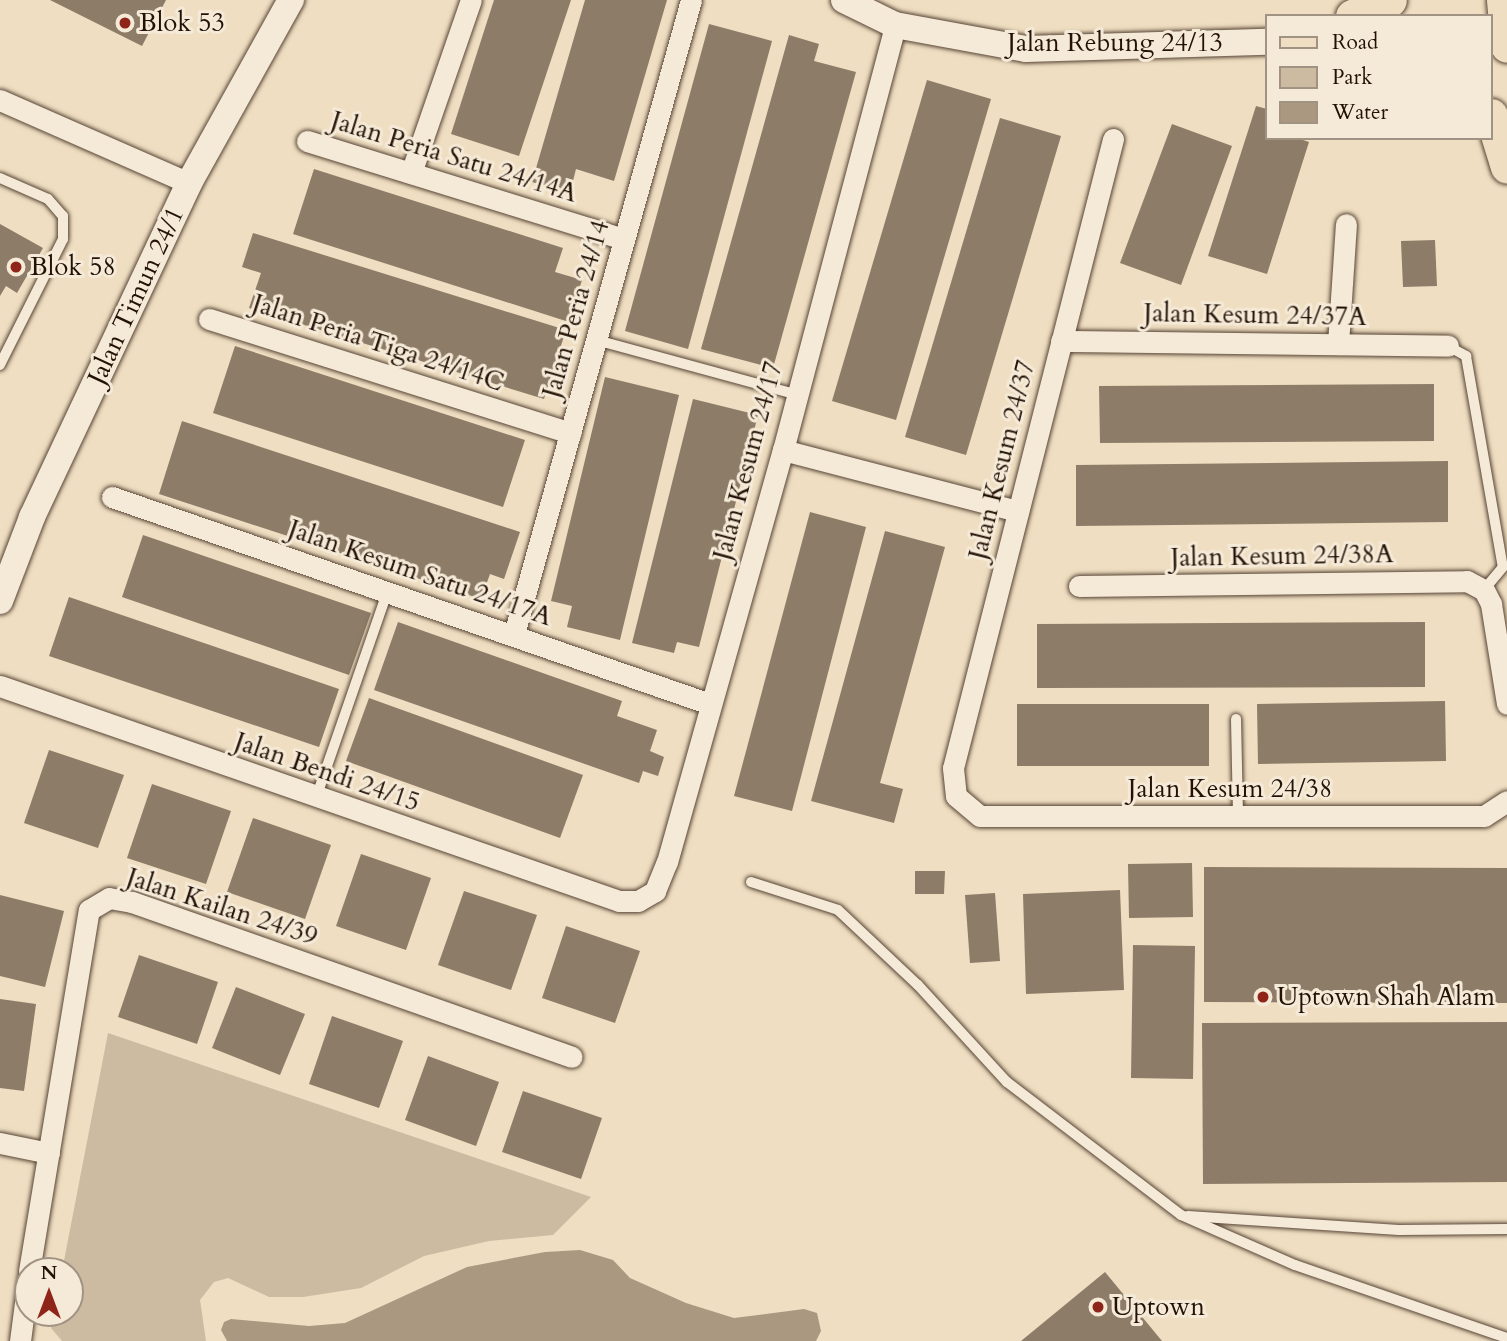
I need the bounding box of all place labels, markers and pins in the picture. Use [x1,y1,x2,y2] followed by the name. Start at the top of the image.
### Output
[139,7,225,39] place label: Blok 53
[117,15,133,31] marker: Blok 53
[30,251,116,283] place label: Blok 58
[8,259,24,275] marker: Blok 58
[1277,981,1495,1013] place label: Uptown Shah Alam
[1255,989,1271,1005] marker: Uptown Shah Alam
[1112,1291,1205,1323] place label: Uptown
[1090,1299,1106,1315] marker: Uptown

